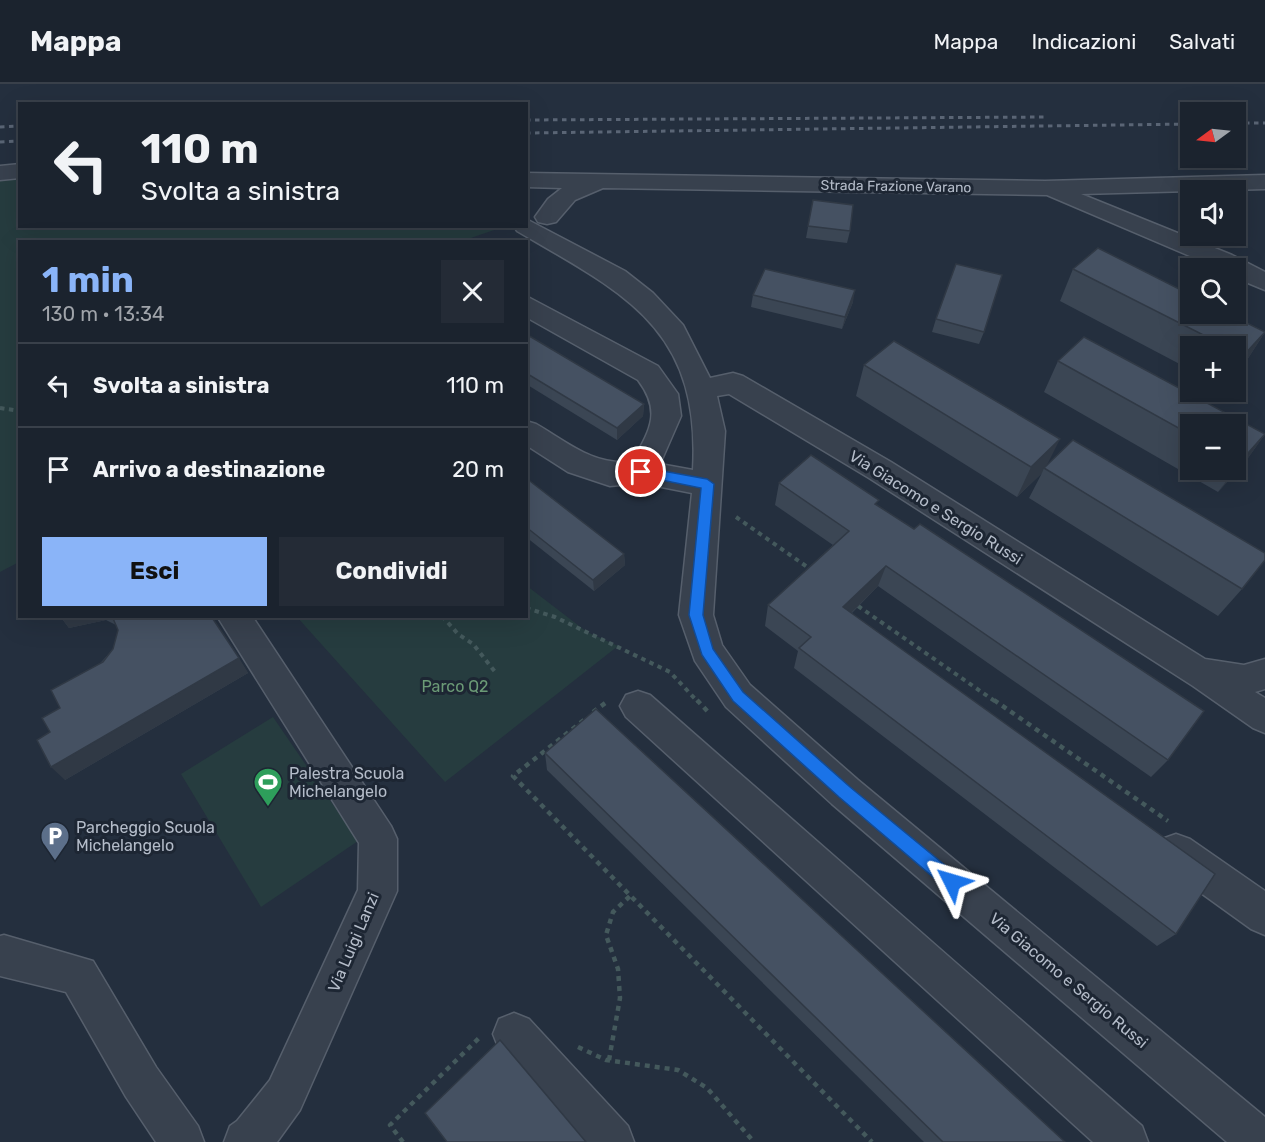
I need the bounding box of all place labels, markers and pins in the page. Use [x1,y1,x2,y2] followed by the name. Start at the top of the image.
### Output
[615,446,666,497] pin
[289,764,404,801] place label: Palestra Scuola Michelangelo
[252,766,284,808] sports icon: Palestra Scuola Michelangelo
[76,818,215,855] place label: Parcheggio Scuola Michelangelo
[39,820,71,862] parking icon: Parcheggio Scuola Michelangelo

